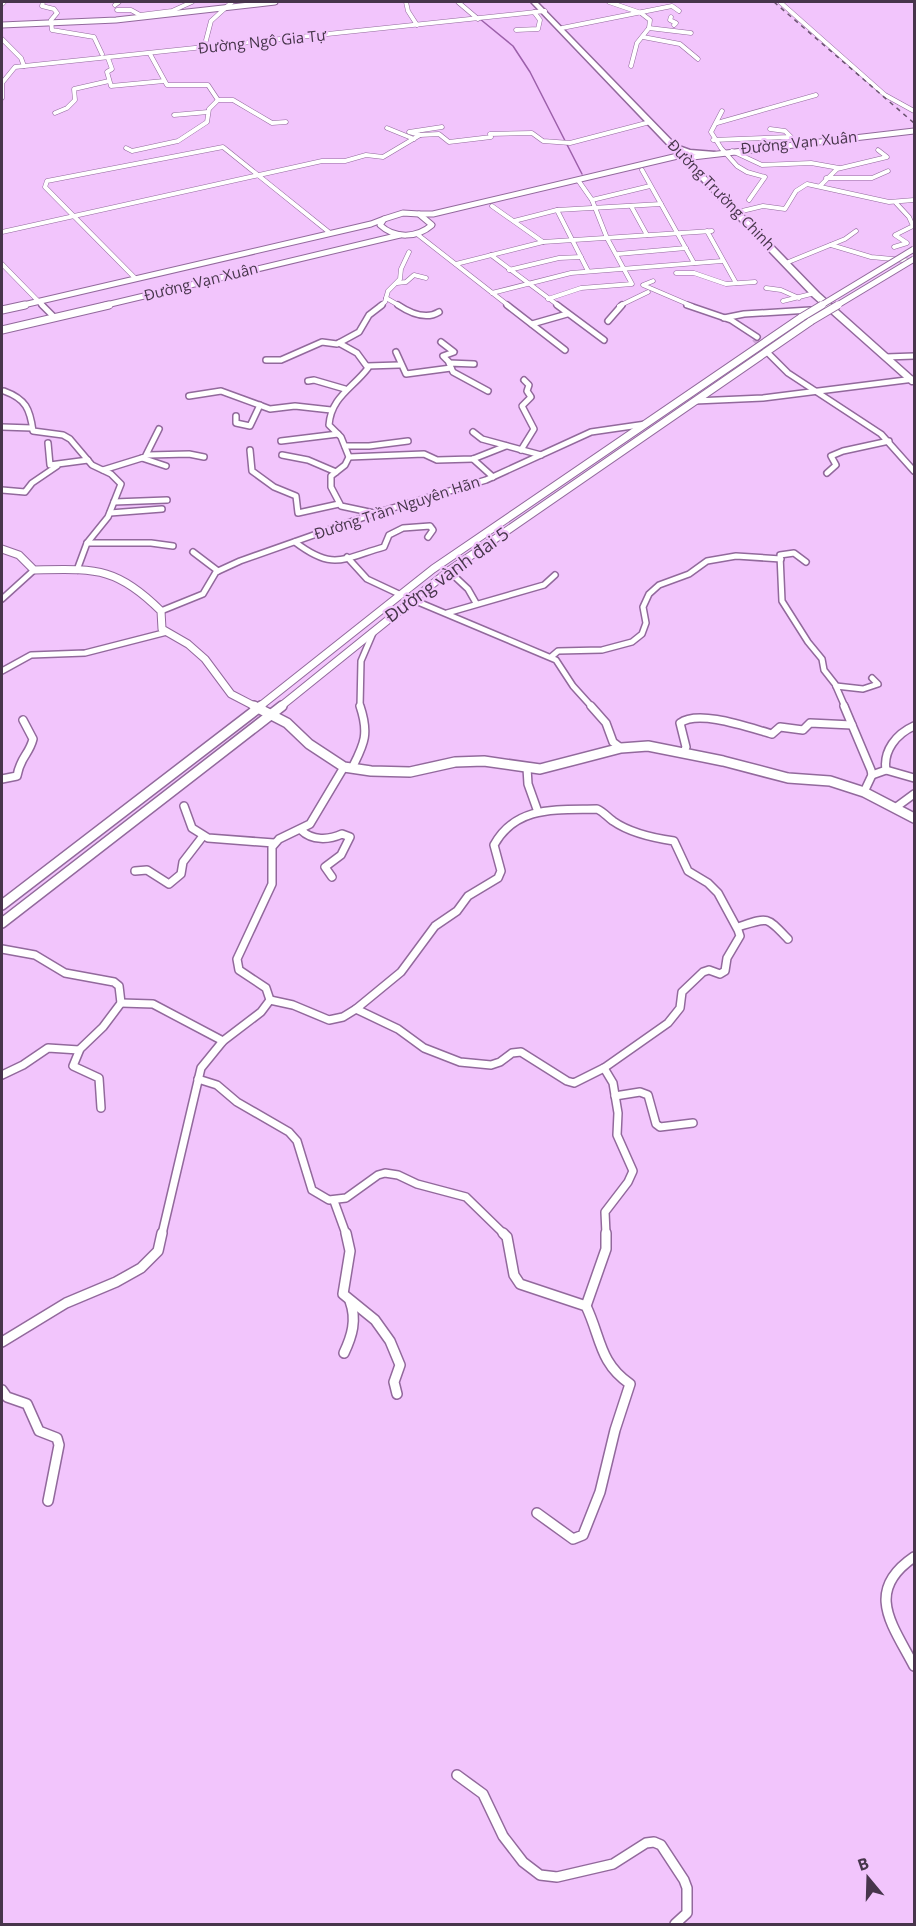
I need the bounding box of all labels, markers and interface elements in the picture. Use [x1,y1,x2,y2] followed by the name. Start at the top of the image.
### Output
[197,24,328,58] street label: Đường Ngô Gia Tự
[740,126,858,158] street label: Đường Vạn Xuân
[664,135,780,254] street label: Đường Trường Chinh
[142,257,260,305] street label: Đường Vạn Xuân
[311,471,482,543] street label: Đường Trần Nguyên Hãn
[380,521,513,627] street label: Đường vành đai 5
[838,1848,898,1908] north arrow
[854,1852,872,1876] text: B

